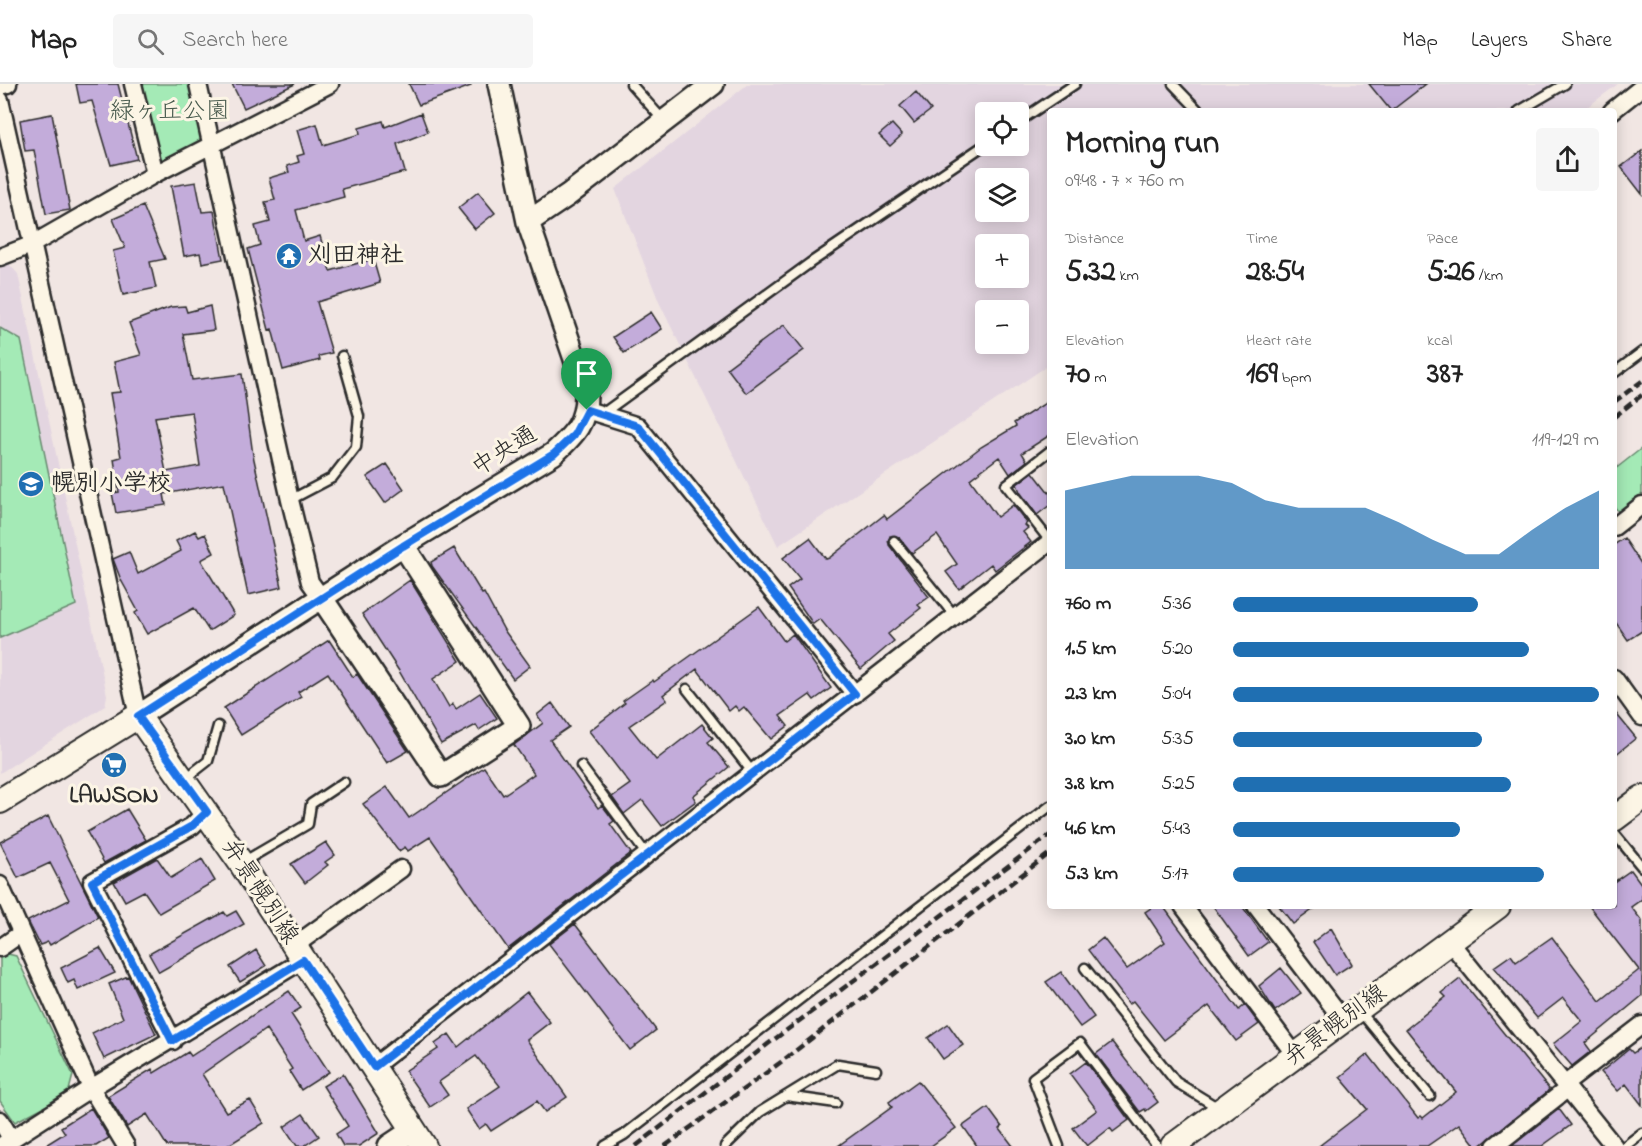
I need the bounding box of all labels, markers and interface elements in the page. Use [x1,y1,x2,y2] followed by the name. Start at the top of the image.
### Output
[113,14,533,68] search box
[30,21,77,62] text: Map
[134,25,167,58] icon: search
[182,25,288,57] text: Search here
[1402,26,1438,56] text: Map
[1471,26,1528,56] text: Layers
[1561,26,1612,56] text: Share
[110,95,230,130] park label: 緑ヶ丘公園
[975,102,1029,354] map controls
[975,102,1029,156] button: locate
[1065,120,1219,168] text: Morning run
[1536,128,1599,191] button: share
[1065,167,1184,196] text: 09:48 · 7 × 760 m
[975,168,1029,222] button: layers
[1065,227,1124,251] text: Distance
[1246,227,1278,251] text: Time
[1427,227,1458,251] text: Pace
[975,234,1029,288] button: +
[308,239,404,274] place label: 刈田神社
[274,241,304,271] temple icon: 刈田神社
[1065,251,1116,295] text: 5.32
[1246,251,1304,295] text: 28:54
[1427,251,1475,295] text: 5:26
[1116,264,1139,288] text: km
[1475,264,1503,288] text: /km
[975,300,1029,354] button: −
[1065,329,1124,353] text: Elevation
[1246,329,1312,353] text: Heart rate
[1427,329,1452,353] text: kcal
[561,348,612,410] pin
[1065,353,1090,397] text: 70
[1246,353,1278,397] text: 169
[1427,353,1463,397] text: 387
[570,357,603,390] icon: arrive
[1090,366,1107,390] text: m
[1278,366,1311,390] text: bpm
[465,418,545,486] street label: 中央通
[1065,426,1139,455] text: Elevation
[1532,426,1599,455] text: 119–129 m
[51,467,171,502] place label: 幌別小学校
[16,469,46,499] school or university icon: 幌別小学校
[1065,590,1111,619] text: 760 m
[1161,590,1191,619] text: 5:36
[1065,635,1116,664] text: 1.5 km
[1161,635,1193,664] text: 5:20
[1065,680,1117,709] text: 2.3 km
[1161,680,1191,709] text: 5:04
[1065,725,1115,754] text: 3.0 km
[1161,725,1194,754] text: 5:35
[99,750,129,780] supermarket icon: LAWSON
[1065,770,1114,799] text: 3.8 km
[1161,770,1196,799] text: 5:25
[69,779,159,814] place label: LAWSON
[1065,815,1115,844] text: 4.6 km
[1161,815,1191,844] text: 5:43
[212,832,306,952] street label: 弁景幌別線
[1065,860,1118,889] text: 5.3 km
[1161,860,1189,889] text: 5:17
[1277,977,1395,1075] street label: 弁景幌別線

